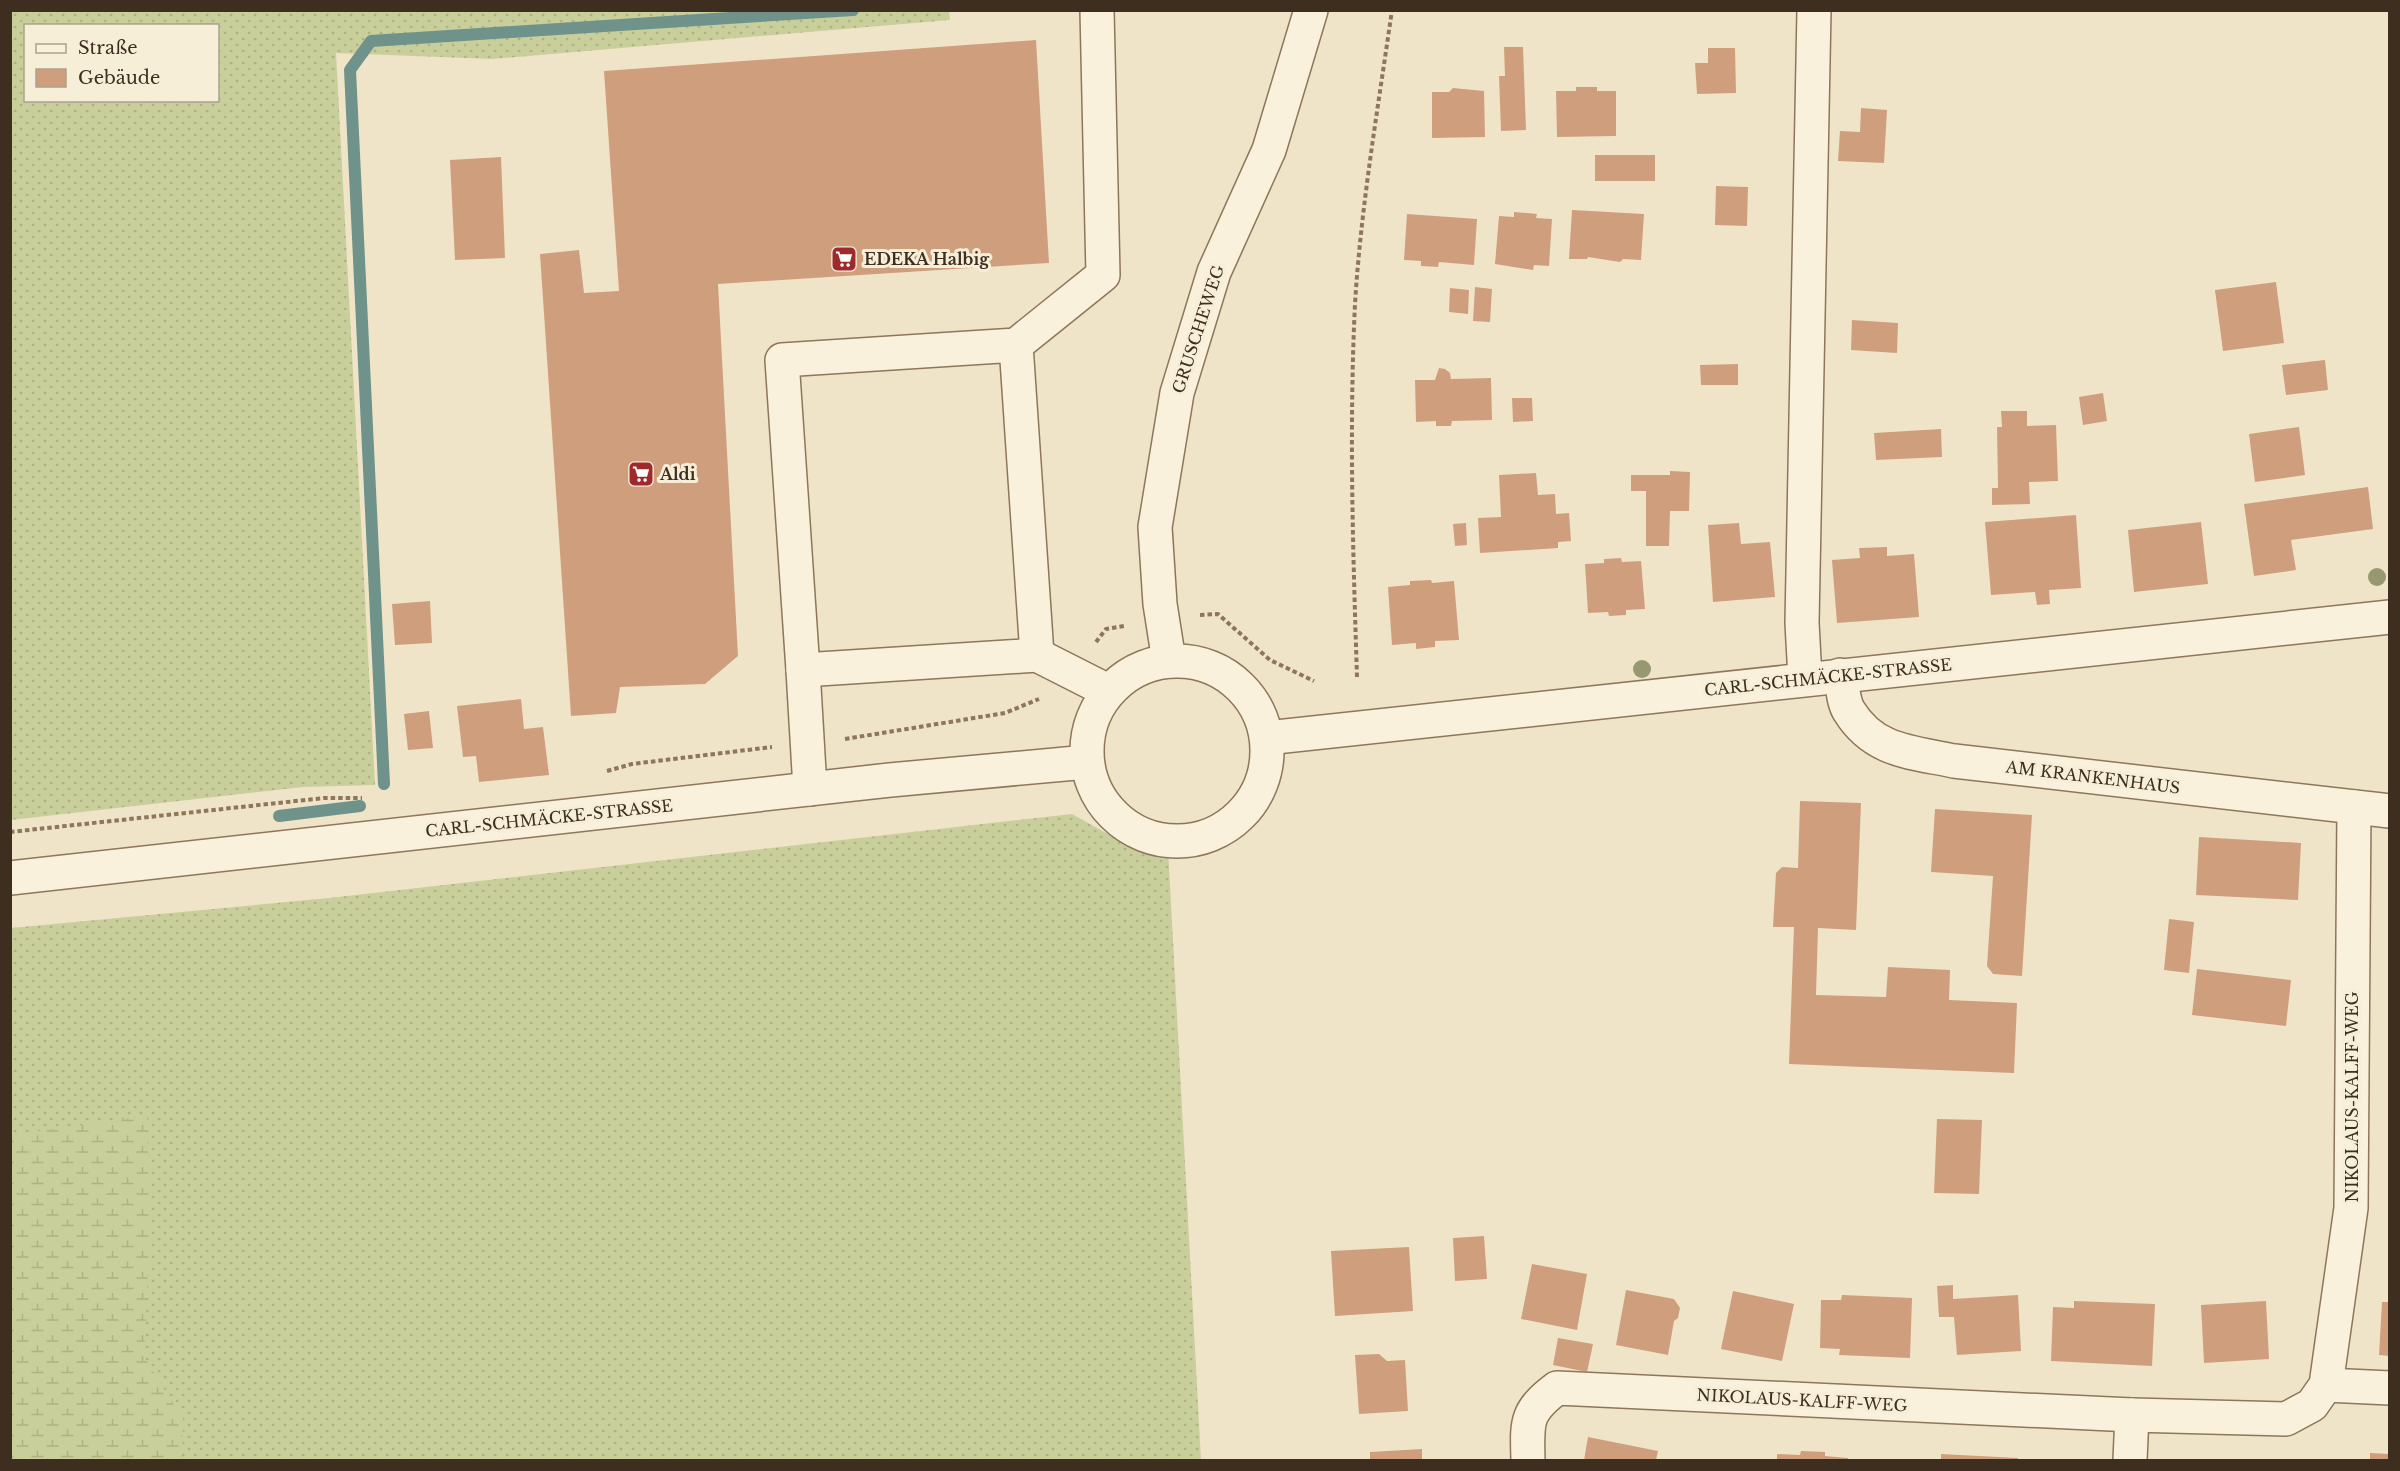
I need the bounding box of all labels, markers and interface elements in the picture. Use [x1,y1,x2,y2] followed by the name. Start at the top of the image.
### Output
[24,24,219,102] legend
[78,37,138,59] text: Straße
[78,67,160,89] text: Gebäude
[829,244,859,274] supermarket icon: EDEKA Halbig
[864,249,990,269] place label: EDEKA Halbig
[1168,262,1228,396] street label: GRUSCHEWEG
[626,459,656,489] supermarket icon: Aldi
[659,464,696,484] place label: Aldi
[1703,654,1953,700] street label: CARL-SCHMÄCKE-STRASSE
[2004,756,2181,798] street label: AM KRANKENHAUS
[424,795,674,841] street label: CARL-SCHMÄCKE-STRASSE
[2342,991,2362,1202] street label: NIKOLAUS-KALFF-WEG
[1696,1384,1908,1416] street label: NIKOLAUS-KALFF-WEG

